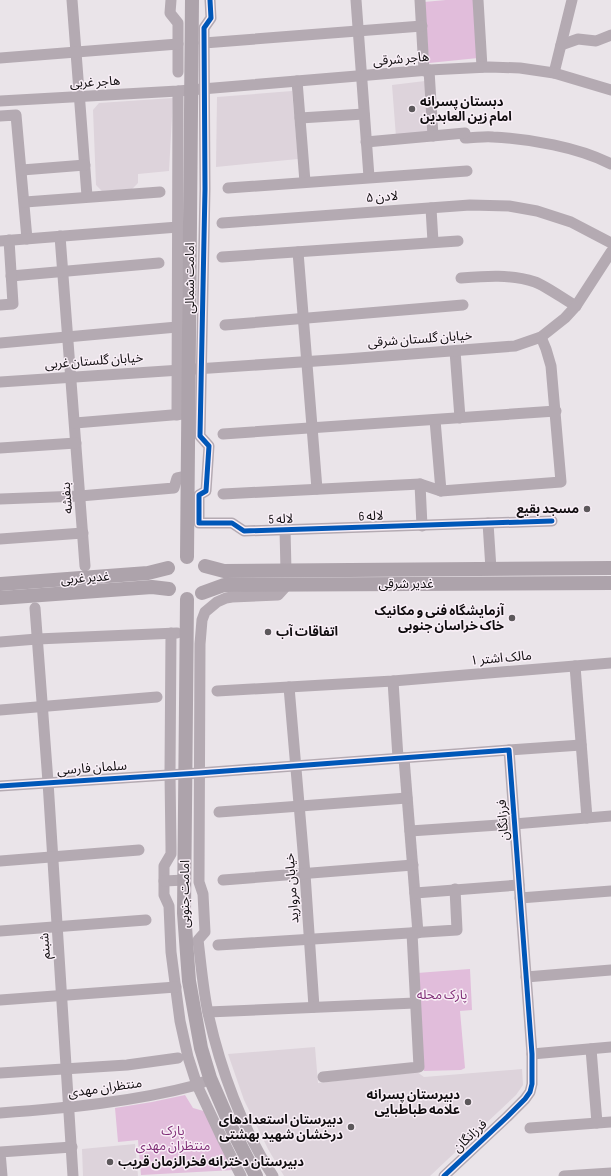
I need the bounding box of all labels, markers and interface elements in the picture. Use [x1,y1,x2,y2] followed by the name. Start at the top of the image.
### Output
[372,49,430,69] street label: هاجر شرقی
[69,73,121,91] street label: هاجر غربی
[420,94,512,126] place label: دبستان پسرانه امام زین العابدین
[407,104,417,114] marker: دبستان پسرانه امام زین العابدین
[365,188,399,206] street label: لادن ۵
[182,242,198,314] street label: امامت شمالی
[367,327,473,351] street label: خیابان گلستان شرقی
[44,350,144,372] street label: خیابان گلستان غربی
[58,481,76,515] street label: بنفشه
[517,501,579,518] place label: مسجد بقیع
[582,504,592,514] marker: مسجد بقیع
[358,508,384,524] street label: لاله 6
[268,511,294,527] street label: لاله 5
[60,568,110,588] street label: غدیر غربی
[379,576,434,592] street label: غدیر شرقی
[375,603,505,634] place label: آزمایشگاه فنی و مکانیک خاک خراسان جنوبی
[507,613,517,623] marker: آزمایشگاه فنی و مکانیک خاک خراسان جنوبی
[276,624,338,640] place label: اتفاقات آب
[263,627,273,637] marker: اتفاقات آب
[470,647,533,669] street label: مالک اشتر ۱
[56,758,128,778] street label: سلمان فارسی
[494,799,512,841] street label: فرزانگان
[282,852,302,924] street label: خیابان مروارید
[177,860,193,928] street label: امامت جنوبی
[36,932,56,960] street label: شبنم
[417,987,467,1004] park label: پارک محله
[67,1075,143,1101] street label: منتظران مهدی
[367,1087,460,1118] place label: دبیرستان پسرانه علامه طباطبایی
[463,1097,473,1107] marker: دبیرستان پسرانه علامه طباطبایی
[219,1112,343,1143] place label: دبیرستان استعدادهای درخشان شهید بهشتی
[449,1116,491,1156] street label: فرزانگان
[346,1122,356,1132] marker: دبیرستان استعدادهای درخشان شهید بهشتی
[136,1123,210,1154] park label: پارک منتظران مهدی
[118,1154,304,1170] place label: دبیرستان دخترانه فخرالزمان قریب
[105,1157,115,1167] marker: دبیرستان دخترانه فخرالزمان قریب

